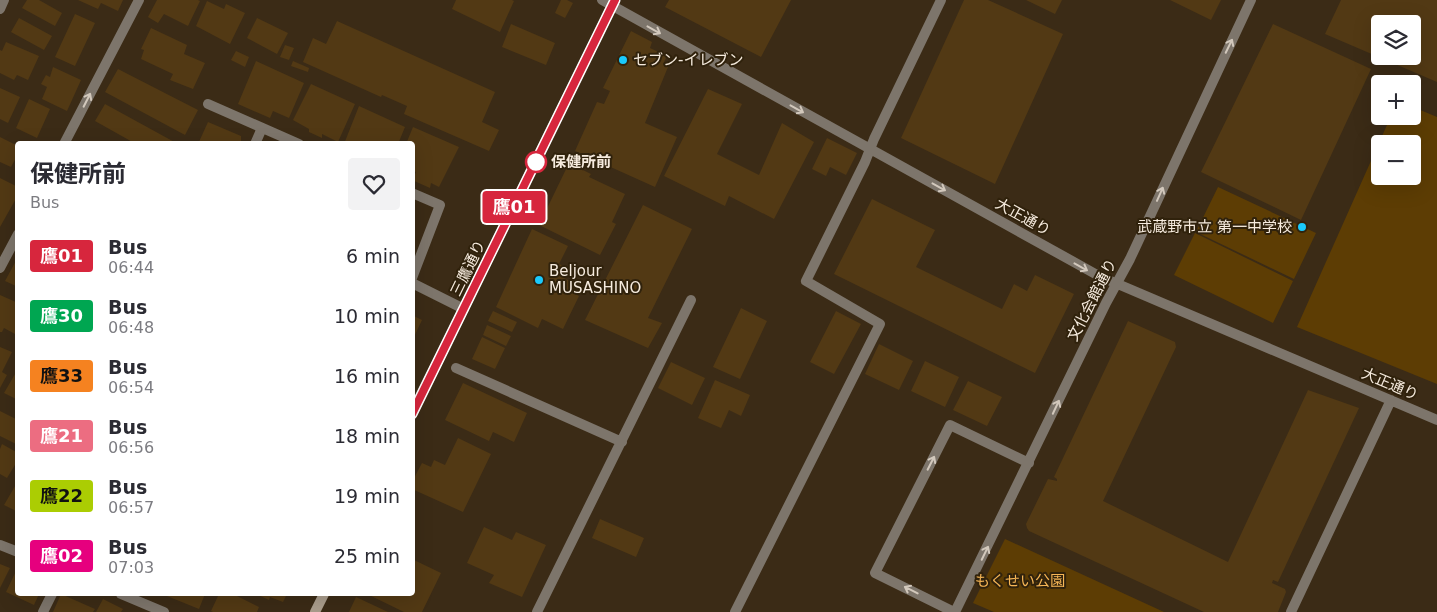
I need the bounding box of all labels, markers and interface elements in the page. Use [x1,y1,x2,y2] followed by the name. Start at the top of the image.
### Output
[1371,15,1421,185] map controls
[1371,15,1421,65] button: layers
[647,25,662,35] one-way arrow
[1224,39,1234,54] one-way arrow
[633,51,743,69] place label: セブン-イレブン
[617,54,629,66] marker: セブン-イレブン
[1371,75,1421,125] button: +
[82,93,92,108] one-way arrow
[789,104,803,114] one-way arrow
[1371,135,1421,185] button: −
[525,151,547,173] marker: 保健所前
[551,153,611,171] place label: 保健所前
[348,158,400,210] button: heart
[30,160,126,188] text: 保健所前
[931,183,946,193] one-way arrow
[1156,187,1165,202] one-way arrow
[485,191,543,223] line badge: 鷹01
[30,193,59,212] text: Bus
[992,195,1054,239] street label: 大正通り
[492,196,536,217] text: 鷹01
[1137,218,1292,236] place label: 武蔵野市立 第一中学校
[1296,221,1308,233] marker: 武蔵野市立 第一中学校
[108,236,147,258] text: Bus
[447,237,489,299] street label: 三鷹通り
[40,245,83,266] text: 鷹01
[346,245,400,267] text: 6 min
[1064,256,1120,344] street label: 文化会館通り
[108,258,154,277] text: 06:44
[549,262,641,297] place label: Beljour MUSASHINO
[1073,262,1087,272] one-way arrow
[533,274,545,286] marker: Beljour MUSASHINO
[108,296,147,318] text: Bus
[40,305,83,326] text: 鷹30
[334,305,400,327] text: 10 min
[108,318,154,337] text: 06:48
[108,356,147,378] text: Bus
[1359,364,1421,404] street label: 大正通り
[40,365,83,386] text: 鷹33
[334,365,400,387] text: 16 min
[108,378,154,397] text: 06:54
[1052,400,1062,415] one-way arrow
[108,416,147,438] text: Bus
[40,425,83,446] text: 鷹21
[334,425,400,447] text: 18 min
[108,438,154,457] text: 06:56
[927,456,936,471] one-way arrow
[108,476,147,498] text: Bus
[40,485,83,506] text: 鷹22
[334,485,400,507] text: 19 min
[108,498,154,517] text: 06:57
[108,536,147,558] text: Bus
[40,545,83,566] text: 鷹02
[334,545,400,567] text: 25 min
[980,545,990,560] one-way arrow
[108,558,154,577] text: 07:03
[975,572,1065,590] park label: もくせい公園
[904,585,919,594] one-way arrow

